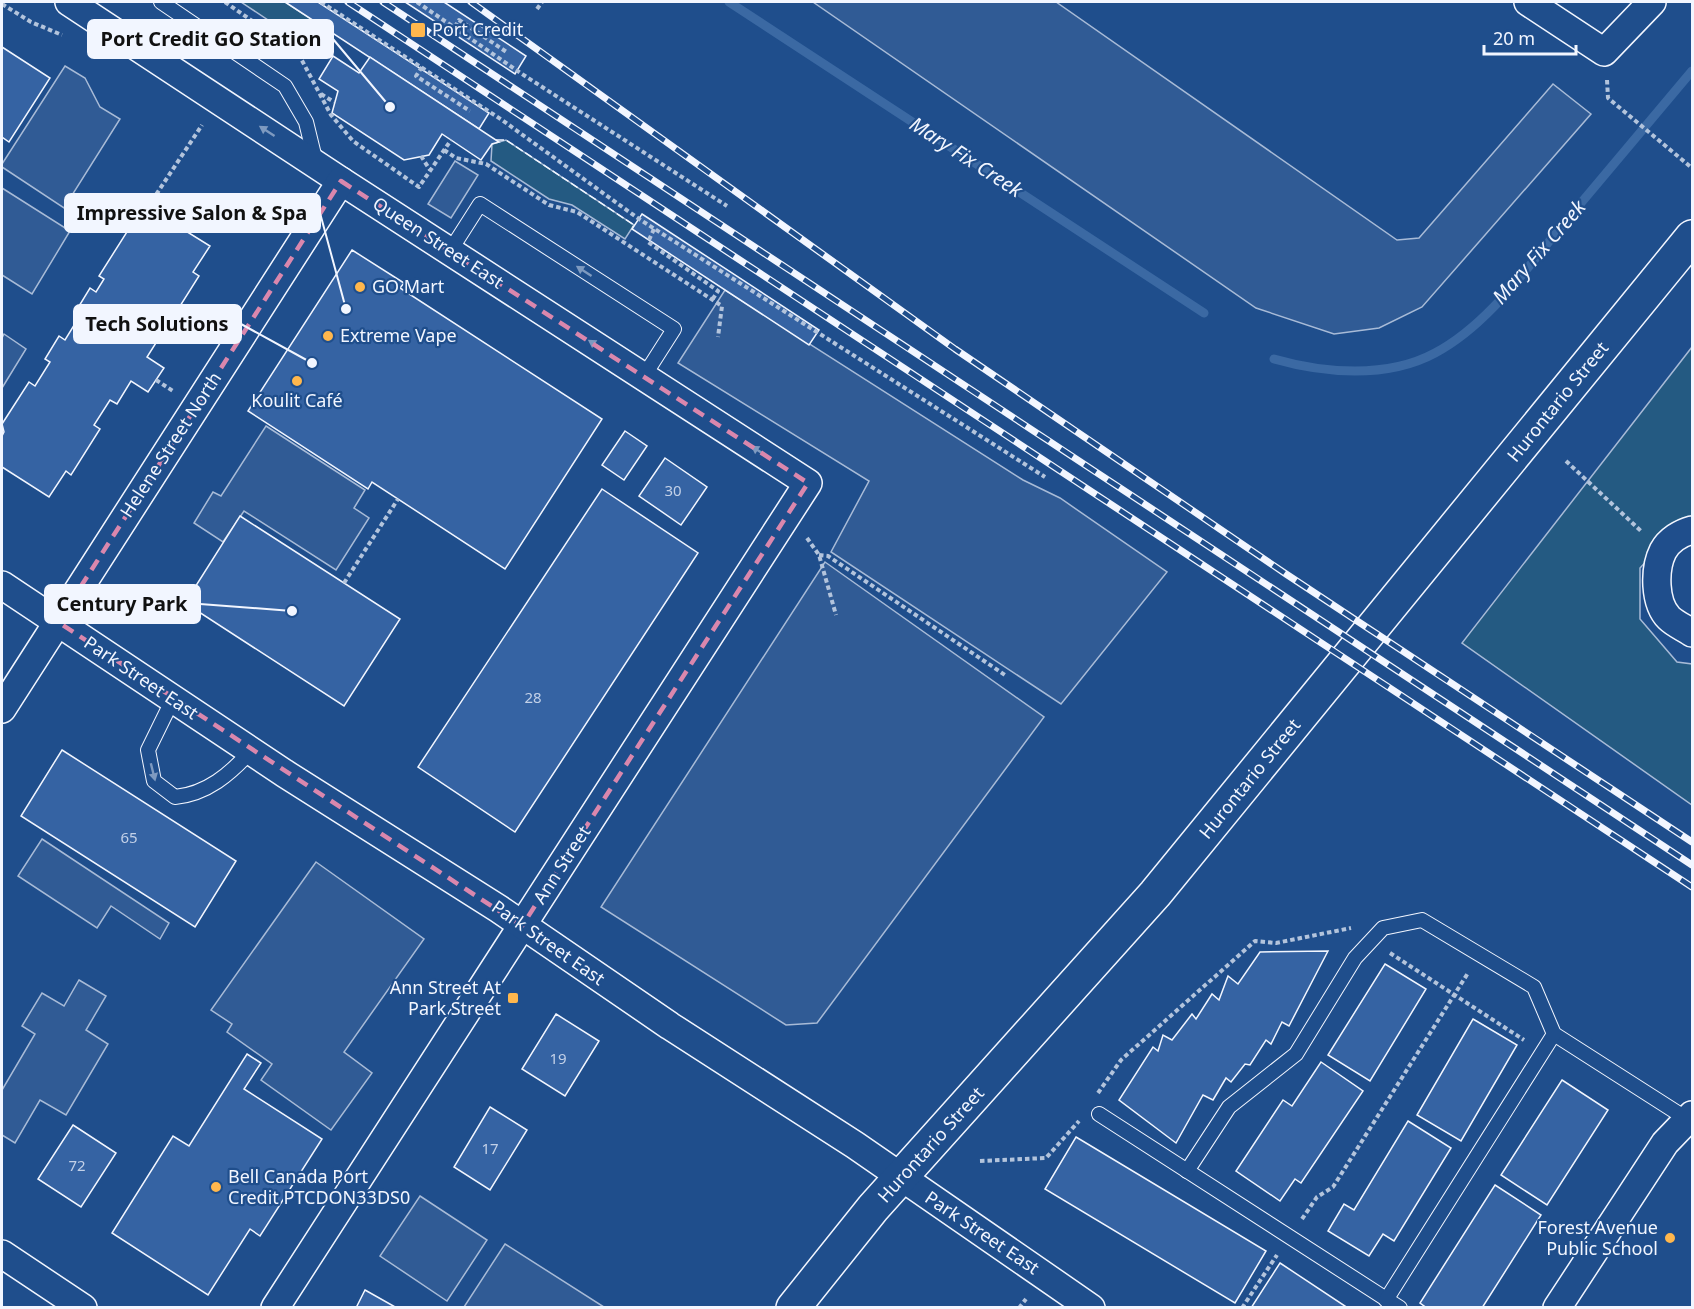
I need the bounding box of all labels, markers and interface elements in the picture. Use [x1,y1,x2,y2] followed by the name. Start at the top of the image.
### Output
[432,17,524,41] place label: Port Credit
[1484,18,1576,56] scale bar
[88,20,333,58] callout: Port Credit GO Station
[409,21,427,39] marker: Port Credit
[101,25,321,52] text: Port Credit GO Station
[1493,26,1535,50] text: 20 m
[905,110,1029,204] water label: Mary Fix Creek
[259,125,275,136] one-way arrow
[368,191,509,294] street label: Queen Street East
[1486,193,1592,309] water label: Mary Fix Creek
[65,194,320,232] callout: Impressive Salon & Spa
[77,199,307,226] text: Impressive Salon & Spa
[576,265,592,276] one-way arrow
[372,274,445,298] place label: GO Mart
[353,280,367,294] marker: GO Mart
[74,305,241,343] callout: Tech Solutions
[85,310,229,337] text: Tech Solutions
[340,323,457,347] place label: Extreme Vape
[321,329,335,343] marker: Extreme Vape
[1501,336,1613,466] street label: Hurontario Street
[588,339,604,351] one-way arrow
[114,367,226,522] street label: Helene Street North
[290,374,304,388] marker: Koulit Café
[251,388,343,412] place label: Koulit Café
[752,445,768,457] one-way arrow
[664,480,682,500] house number: 30
[45,585,200,623] callout: Century Park
[57,590,188,617] text: Century Park
[80,630,204,725] street label: Park Street East
[524,687,542,707] house number: 28
[1193,713,1305,843] street label: Hurontario Street
[149,763,159,781] one-way arrow
[527,820,596,908] street label: Ann Street
[120,827,138,847] house number: 65
[487,894,610,990] street label: Park Street East
[390,975,501,1020] place label: Ann Street At Park Street
[506,991,520,1005] marker: Ann Street At Park Street
[549,1048,567,1068] house number: 19
[872,1081,989,1207] street label: Hurontario Street
[481,1138,499,1158] house number: 17
[68,1155,86,1175] house number: 72
[228,1164,410,1209] place label: Bell Canada Port Credit PTCDON33DS0
[209,1180,223,1194] marker: Bell Canada Port Credit PTCDON33DS0
[921,1185,1045,1280] street label: Park Street East
[1538,1215,1658,1260] place label: Forest Avenue Public School
[1663,1231,1677,1245] marker: Forest Avenue Public School

